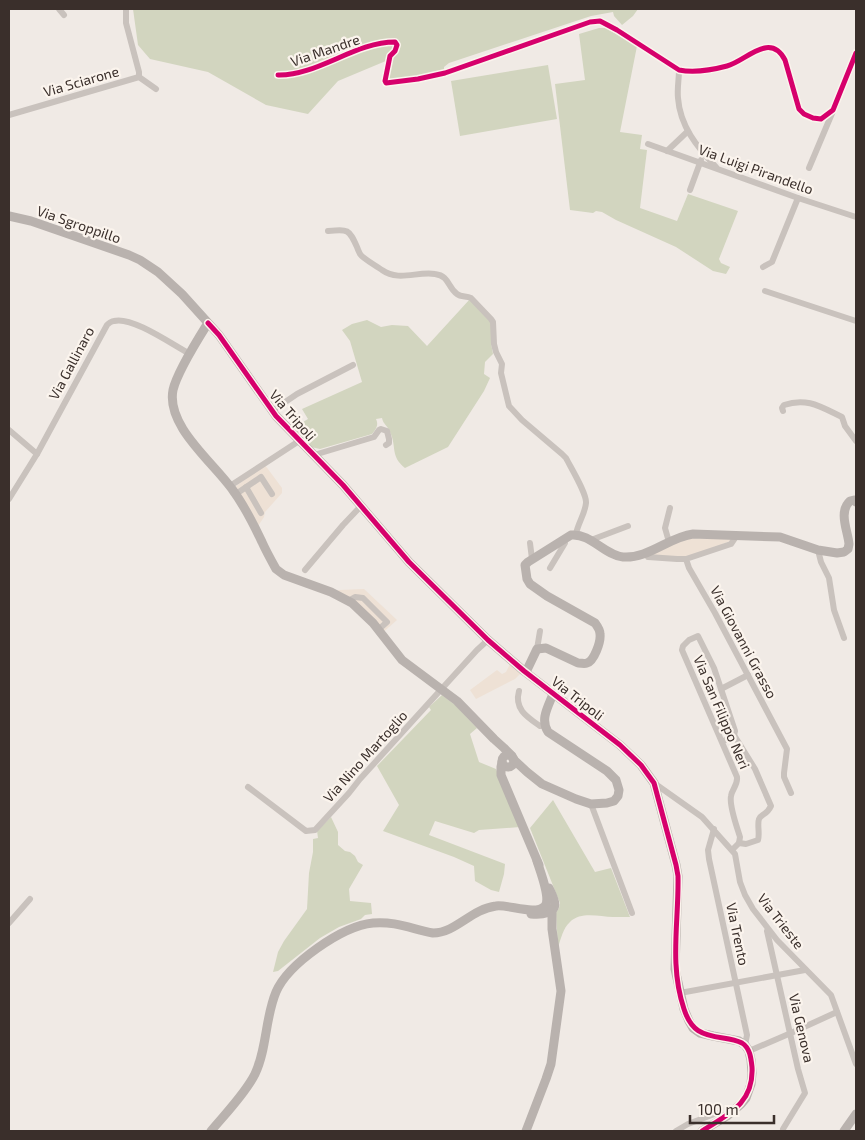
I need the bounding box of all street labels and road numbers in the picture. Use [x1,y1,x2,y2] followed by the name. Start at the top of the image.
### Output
[288,30,362,70] street label: Via Mandre
[41,62,121,100] street label: Via Sciarone
[696,140,816,198] street label: Via Luigi Pirandello
[35,202,123,246] street label: Via Sgroppillo
[45,324,97,402] street label: Via Gallinaro
[266,386,320,444] street label: Via Tripoli
[707,583,781,701] street label: Via Giovanni Grasso
[690,653,754,771] street label: Via San Filippo Neri
[548,672,608,724] street label: Via Tripoli
[319,707,411,805] street label: Via Nino Martoglio
[754,890,808,952] street label: Via Trieste
[723,901,753,967] street label: Via Trento
[786,992,818,1064] street label: Via Genova

